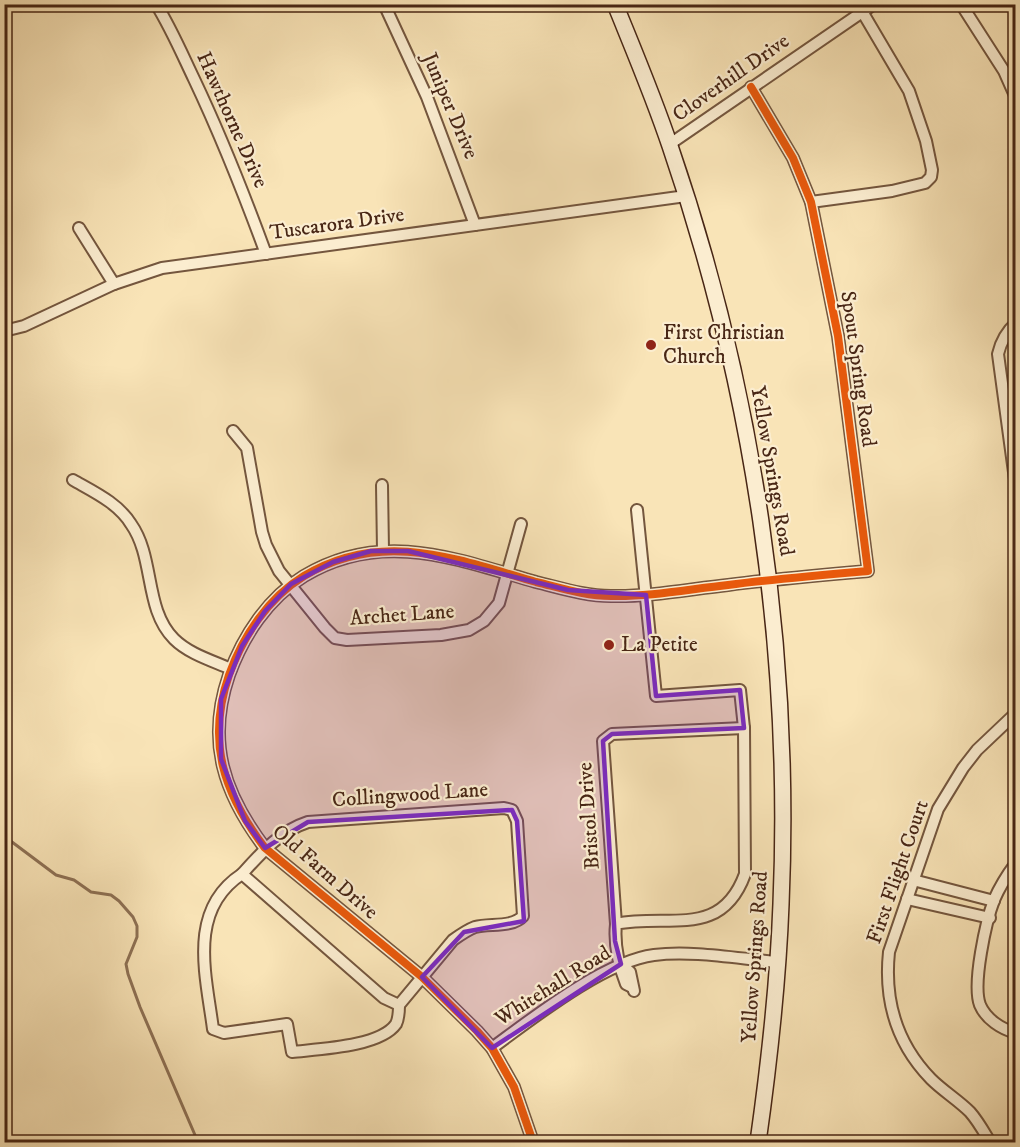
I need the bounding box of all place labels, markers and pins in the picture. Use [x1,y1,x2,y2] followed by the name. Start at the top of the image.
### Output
[663,320,785,370] place label: First Christian Church
[644,338,658,352] marker: First Christian Church
[621,632,698,658] place label: La Petite
[602,638,616,652] marker: La Petite

